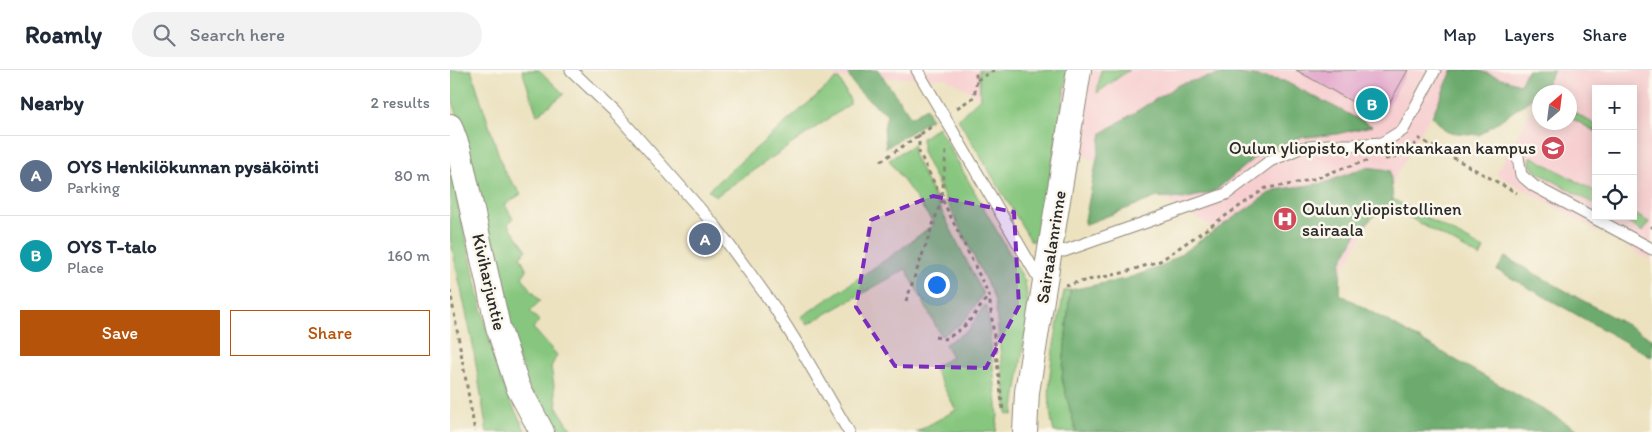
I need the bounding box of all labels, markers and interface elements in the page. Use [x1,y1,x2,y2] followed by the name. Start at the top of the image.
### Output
[132,12,482,57] search box
[25,20,102,49] text: Roamly
[150,21,178,49] icon: search
[190,23,285,46] text: Search here
[1443,24,1476,46] text: Map
[1504,24,1554,46] text: Layers
[1582,24,1627,46] text: Share
[1356,85,1388,123] pin: B
[1532,85,1577,130] north arrow
[1592,85,1637,220] map controls
[1592,85,1637,130] button: +
[20,90,84,115] text: Nearby
[370,93,430,112] text: 2 results
[1592,130,1637,175] button: −
[1540,135,1566,161] school or university icon: Oulun yliopisto, Kontinkankaan kampus
[1229,137,1536,159] place label: Oulun yliopisto, Kontinkankaan kampus
[67,155,319,178] text: OYS Henkilökunnan pysäköinti
[31,166,41,185] text: A
[394,166,430,185] text: 80 m
[1592,175,1637,220] button: locate
[67,178,120,197] text: Parking
[1031,189,1071,305] street label: Sairaalanrinne
[1302,198,1462,241] place label: Oulun yliopistollinen sairaala
[1272,206,1298,232] hospital icon: Oulun yliopistollinen sairaala
[689,220,721,258] pin: A
[467,231,511,333] street label: Kiviharjuntie
[67,235,157,258] text: OYS T-talo
[31,246,41,265] text: B
[387,246,430,265] text: 160 m
[67,258,104,277] text: Place
[924,272,950,298] your location
[20,310,220,356] button: Save
[230,310,430,356] button: Share

